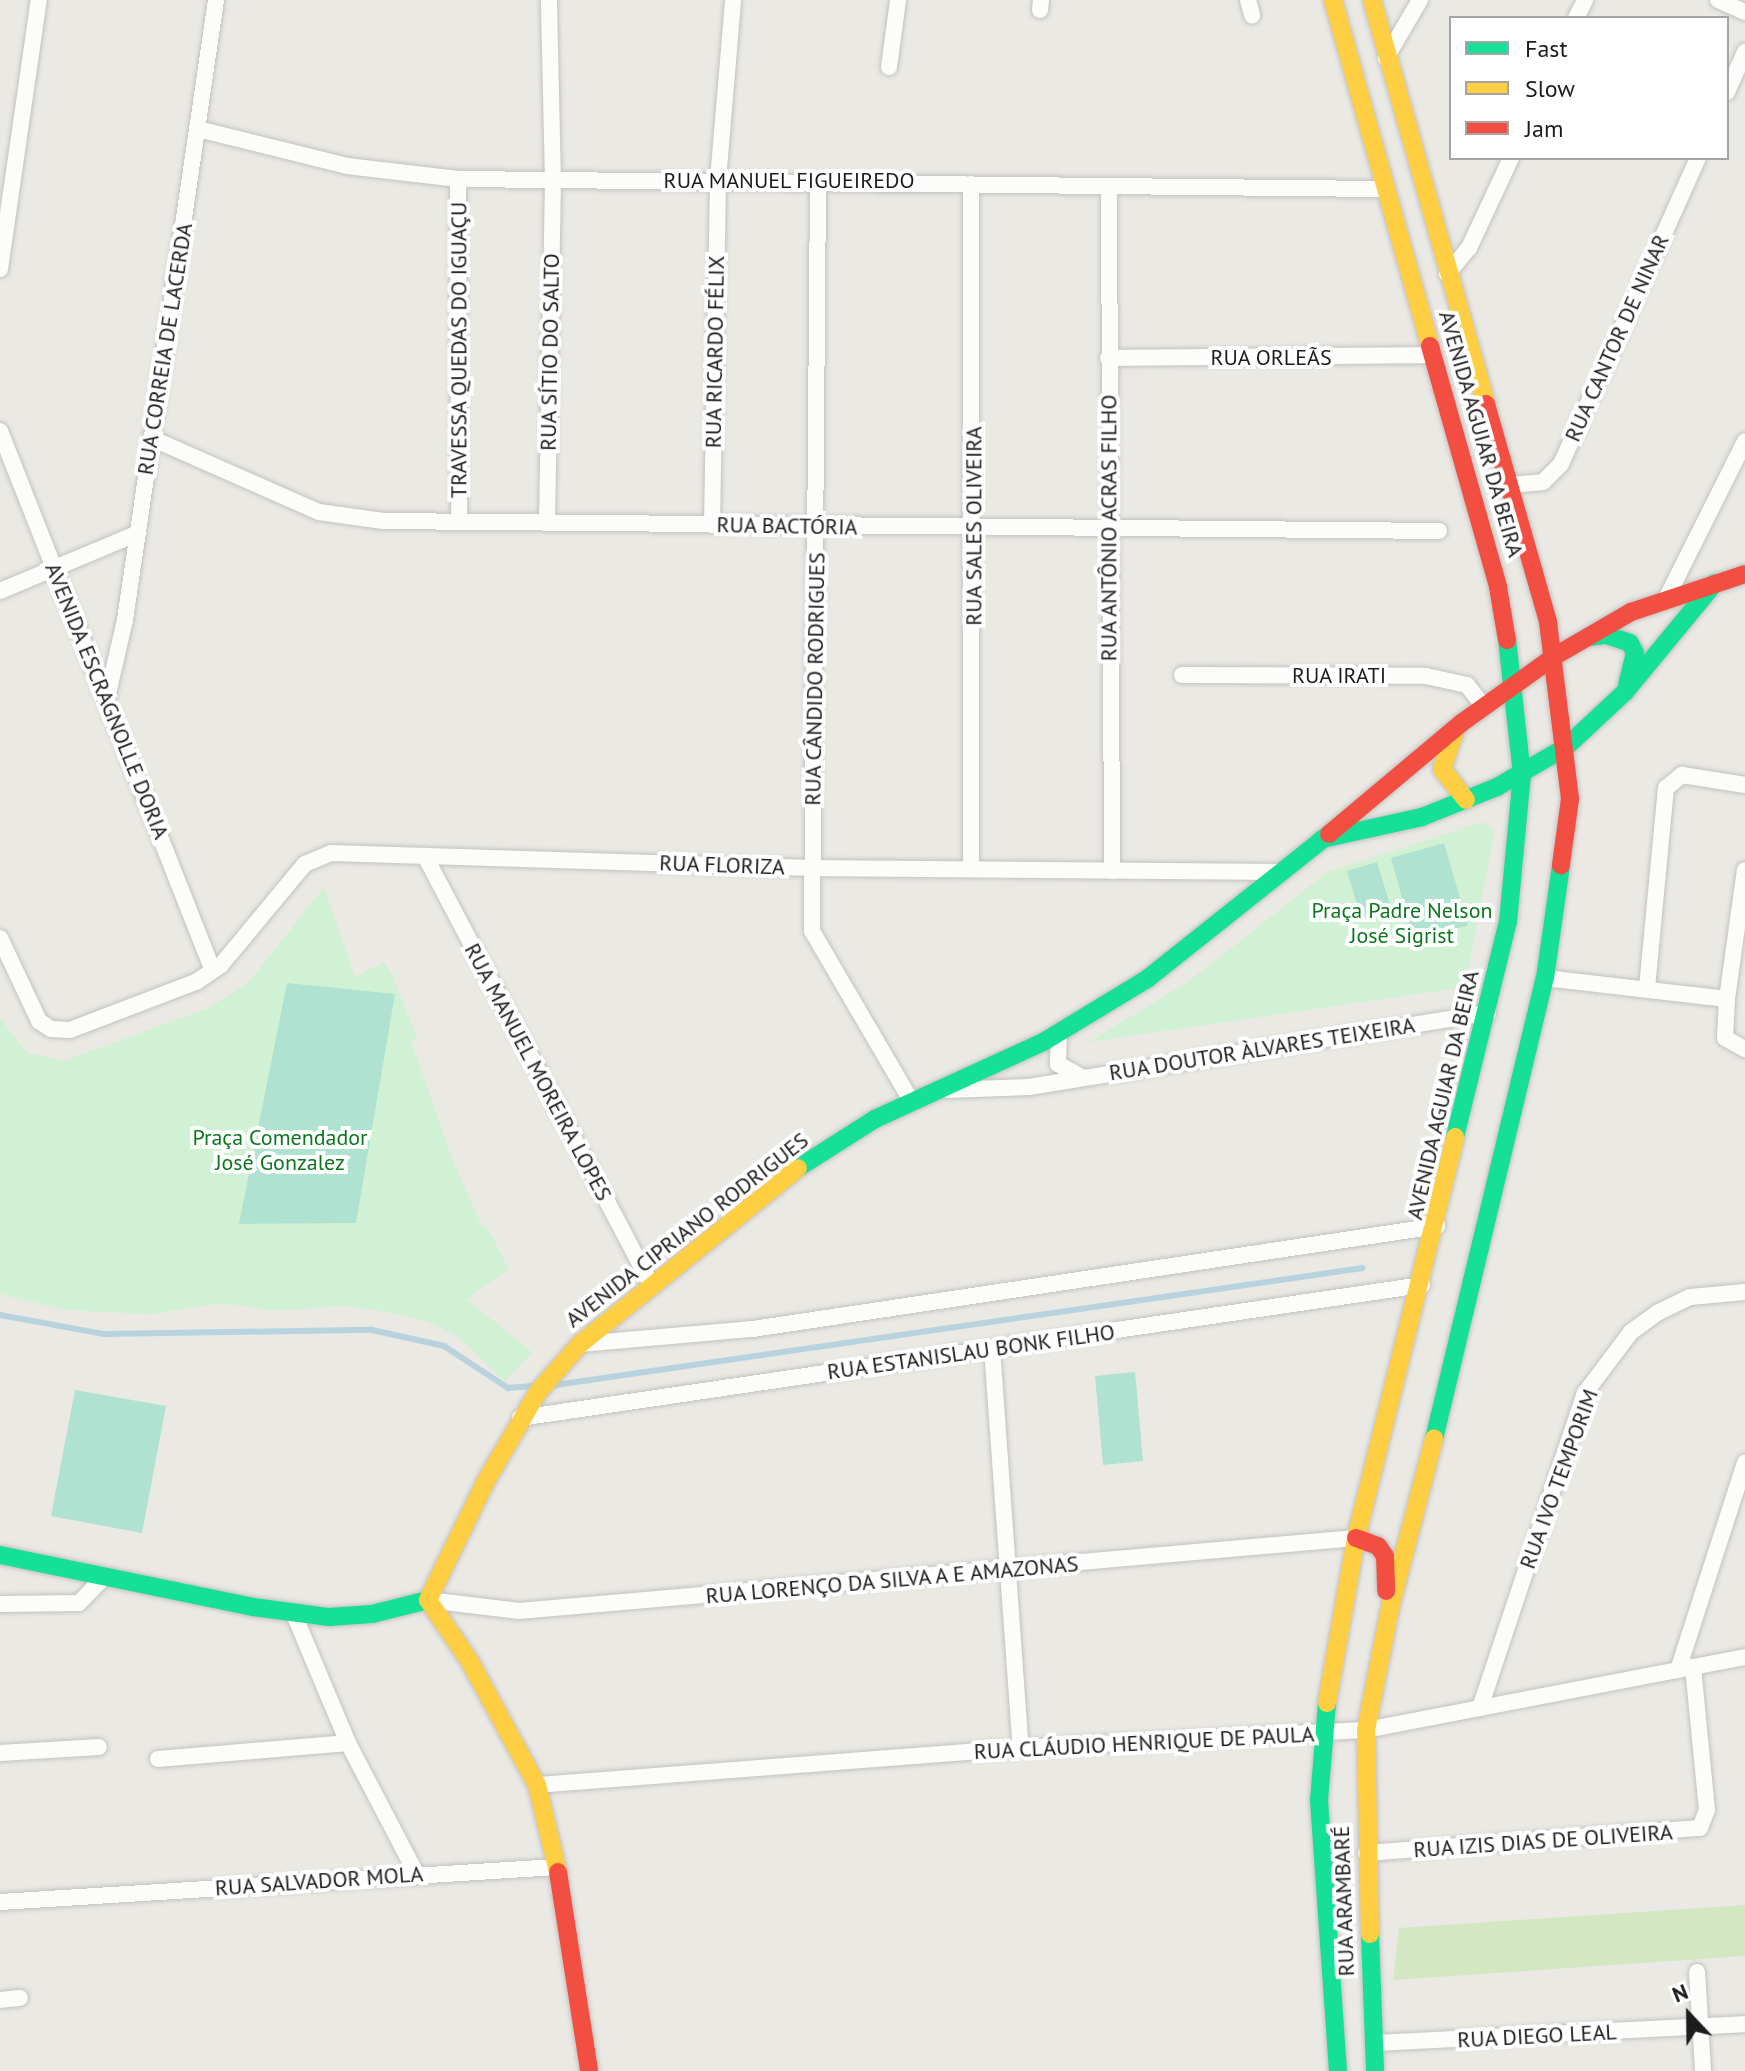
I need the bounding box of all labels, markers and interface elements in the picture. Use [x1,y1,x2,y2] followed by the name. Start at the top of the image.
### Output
[1449,16,1729,160] legend
[1525,33,1568,64] text: Fast
[1525,73,1575,104] text: Slow
[1525,113,1563,144] text: Jam
[663,168,915,194] street label: RUA MANUEL FIGUEIREDO
[446,201,472,499] street label: TRAVESSA QUEDAS DO IGUAÇU
[132,220,198,478] street label: RUA CORREIA DE LACERDA
[1559,230,1675,446] street label: RUA CANTOR DE NINAR
[535,253,565,451] street label: RUA SÍTIO DO SALTO
[700,255,730,449] street label: RUA RICARDO FÉLIX
[1433,307,1529,561] street label: AVENIDA AGUIAR DA BEIRA
[1210,345,1332,371] street label: RUA ORLEÃS
[1096,394,1122,662] street label: RUA ANTÔNIO ACRAS FILHO
[961,426,987,626] street label: RUA SALES OLIVEIRA
[716,512,858,540] street label: RUA BACTÓRIA
[800,552,830,806] street label: RUA CÂNDIDO RODRIGUES
[39,559,175,843] street label: AVENIDA ESCRAGNOLLE DORIA
[1291,663,1387,689] street label: RUA IRATI
[658,850,786,880] street label: RUA FLORIZA
[1312,897,1492,948] park label: Praça Padre Nelson José Sigrist
[458,938,618,1206] street label: RUA MANUEL MOREIRA LOPES
[1401,967,1485,1223] street label: AVENIDA AGUIAR DA BEIRA
[1106,1012,1418,1086] street label: RUA DOUTOR ÀLVARES TEIXEIRA
[192,1124,368,1176] park label: Praça Comendador José Gonzalez
[560,1127,814,1333] street label: AVENIDA CIPRIANO RODRIGUES
[825,1319,1117,1385] street label: RUA ESTANISLAU BONK FILHO
[1514,1385,1604,1573] street label: RUA IVO TEMPORIM
[702,1550,1082,1610] street label: RUA LORENÇO DA SILVA A E AMAZONAS
[973,1721,1315,1765] street label: RUA CLÁUDIO HENRIQUE DE PAULA
[1412,1819,1674,1863] street label: RUA IZIS DIAS DE OLIVEIRA
[1328,1824,1360,1978] street label: RUA ARAMBARÉ
[214,1861,424,1901] street label: RUA SALVADOR MOLA
[1649,1975,1729,2055] north arrow
[1668,1977,1692,2008] text: N
[1456,2019,1618,2053] street label: RUA DIEGO LEAL

